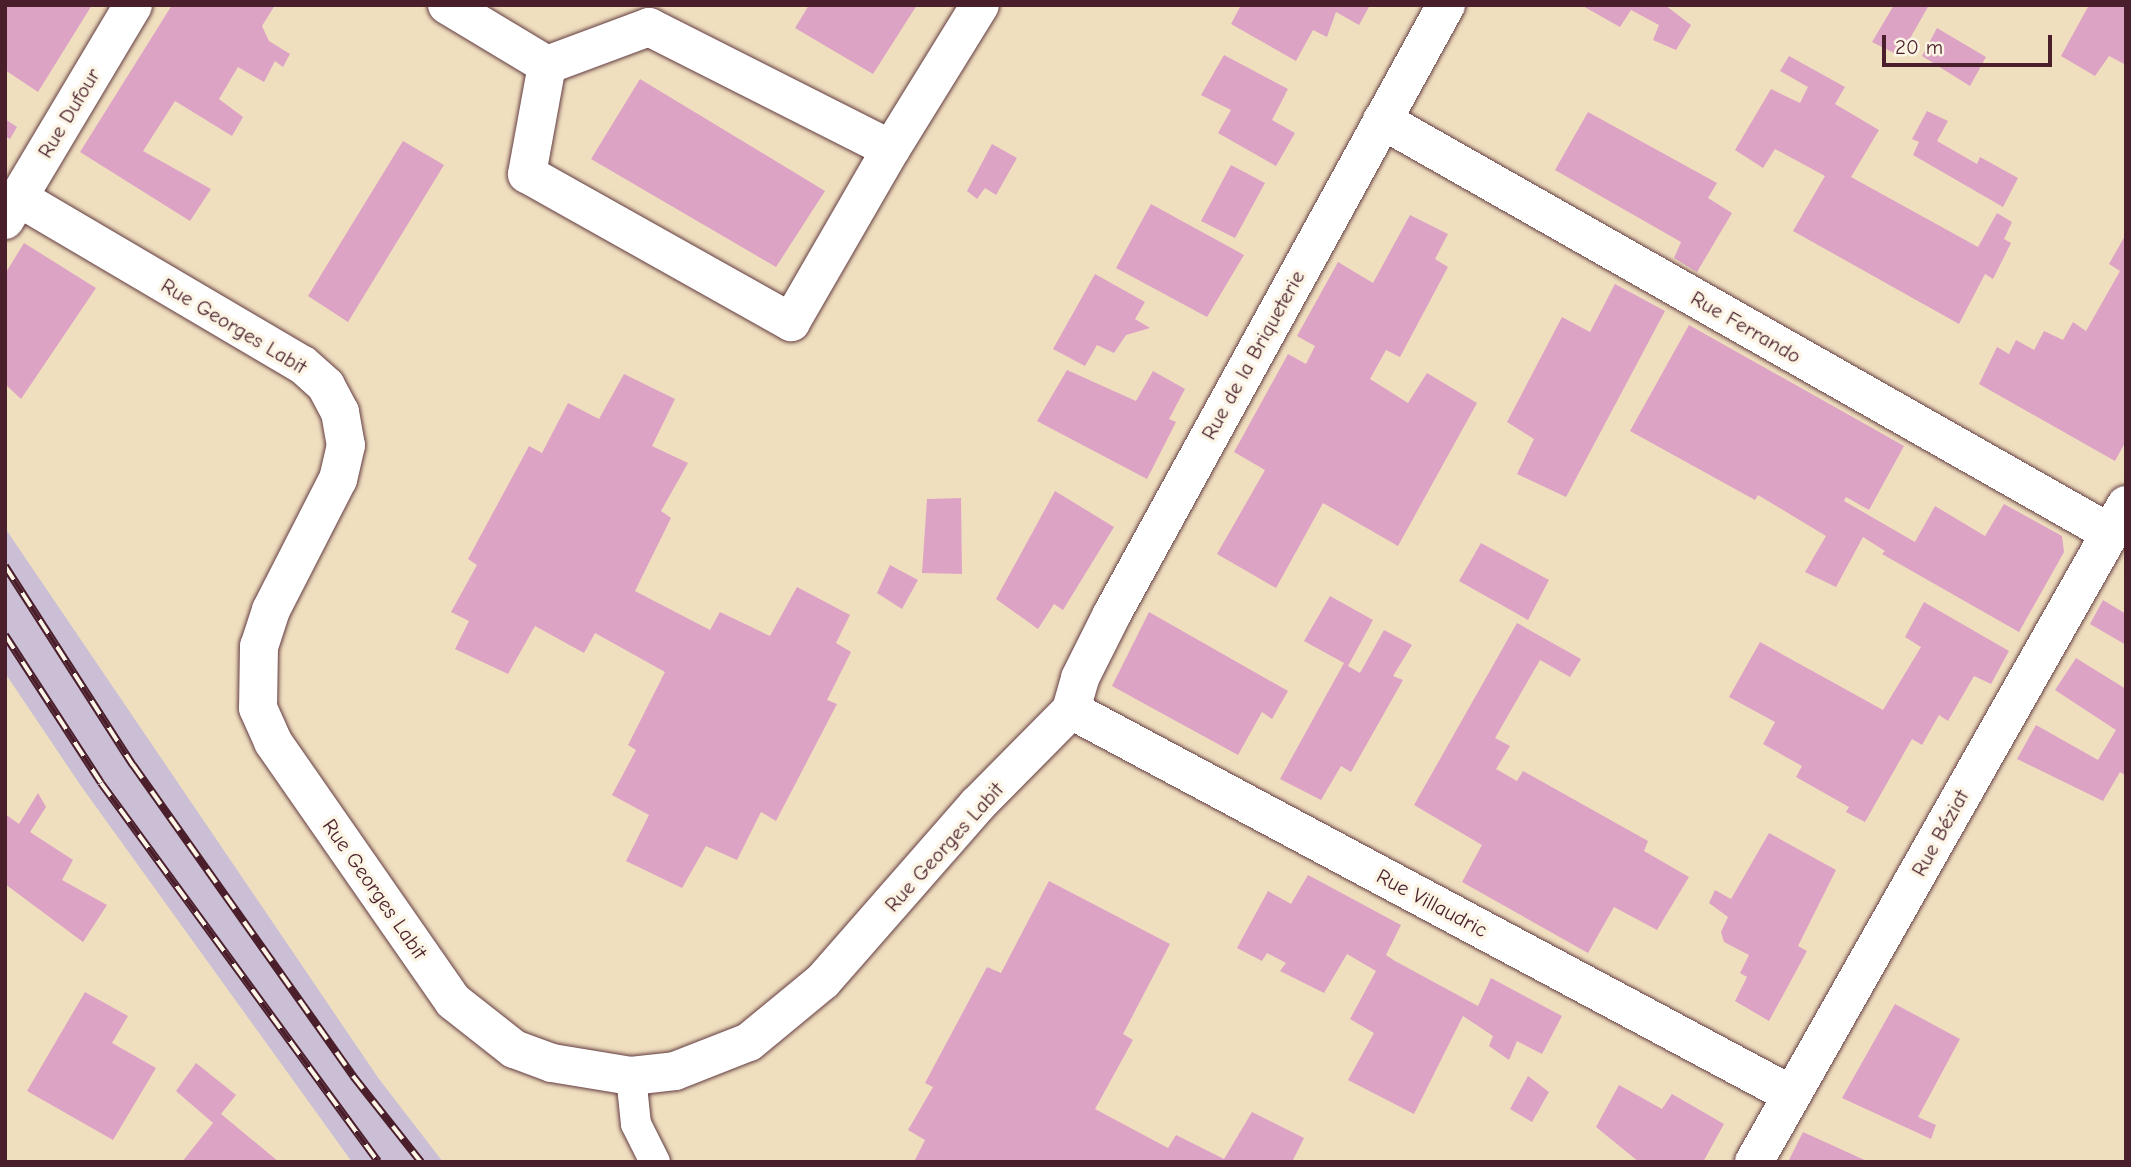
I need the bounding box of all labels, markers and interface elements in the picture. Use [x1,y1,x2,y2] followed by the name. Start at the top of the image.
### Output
[1886,21,2056,65] scale bar
[1895,35,1943,59] text: 20 m
[32,63,106,163] street label: Rue Dufour
[1196,266,1310,444] street label: Rue de la Briqueterie
[157,273,311,379] street label: Rue Georges Labit
[1686,285,1806,369] street label: Rue Ferrando
[879,777,1009,917] street label: Rue Georges Labit
[1906,785,1974,881] street label: Rue Béziat
[317,814,433,964] street label: Rue Georges Labit
[1372,863,1492,943] street label: Rue Villaudric

